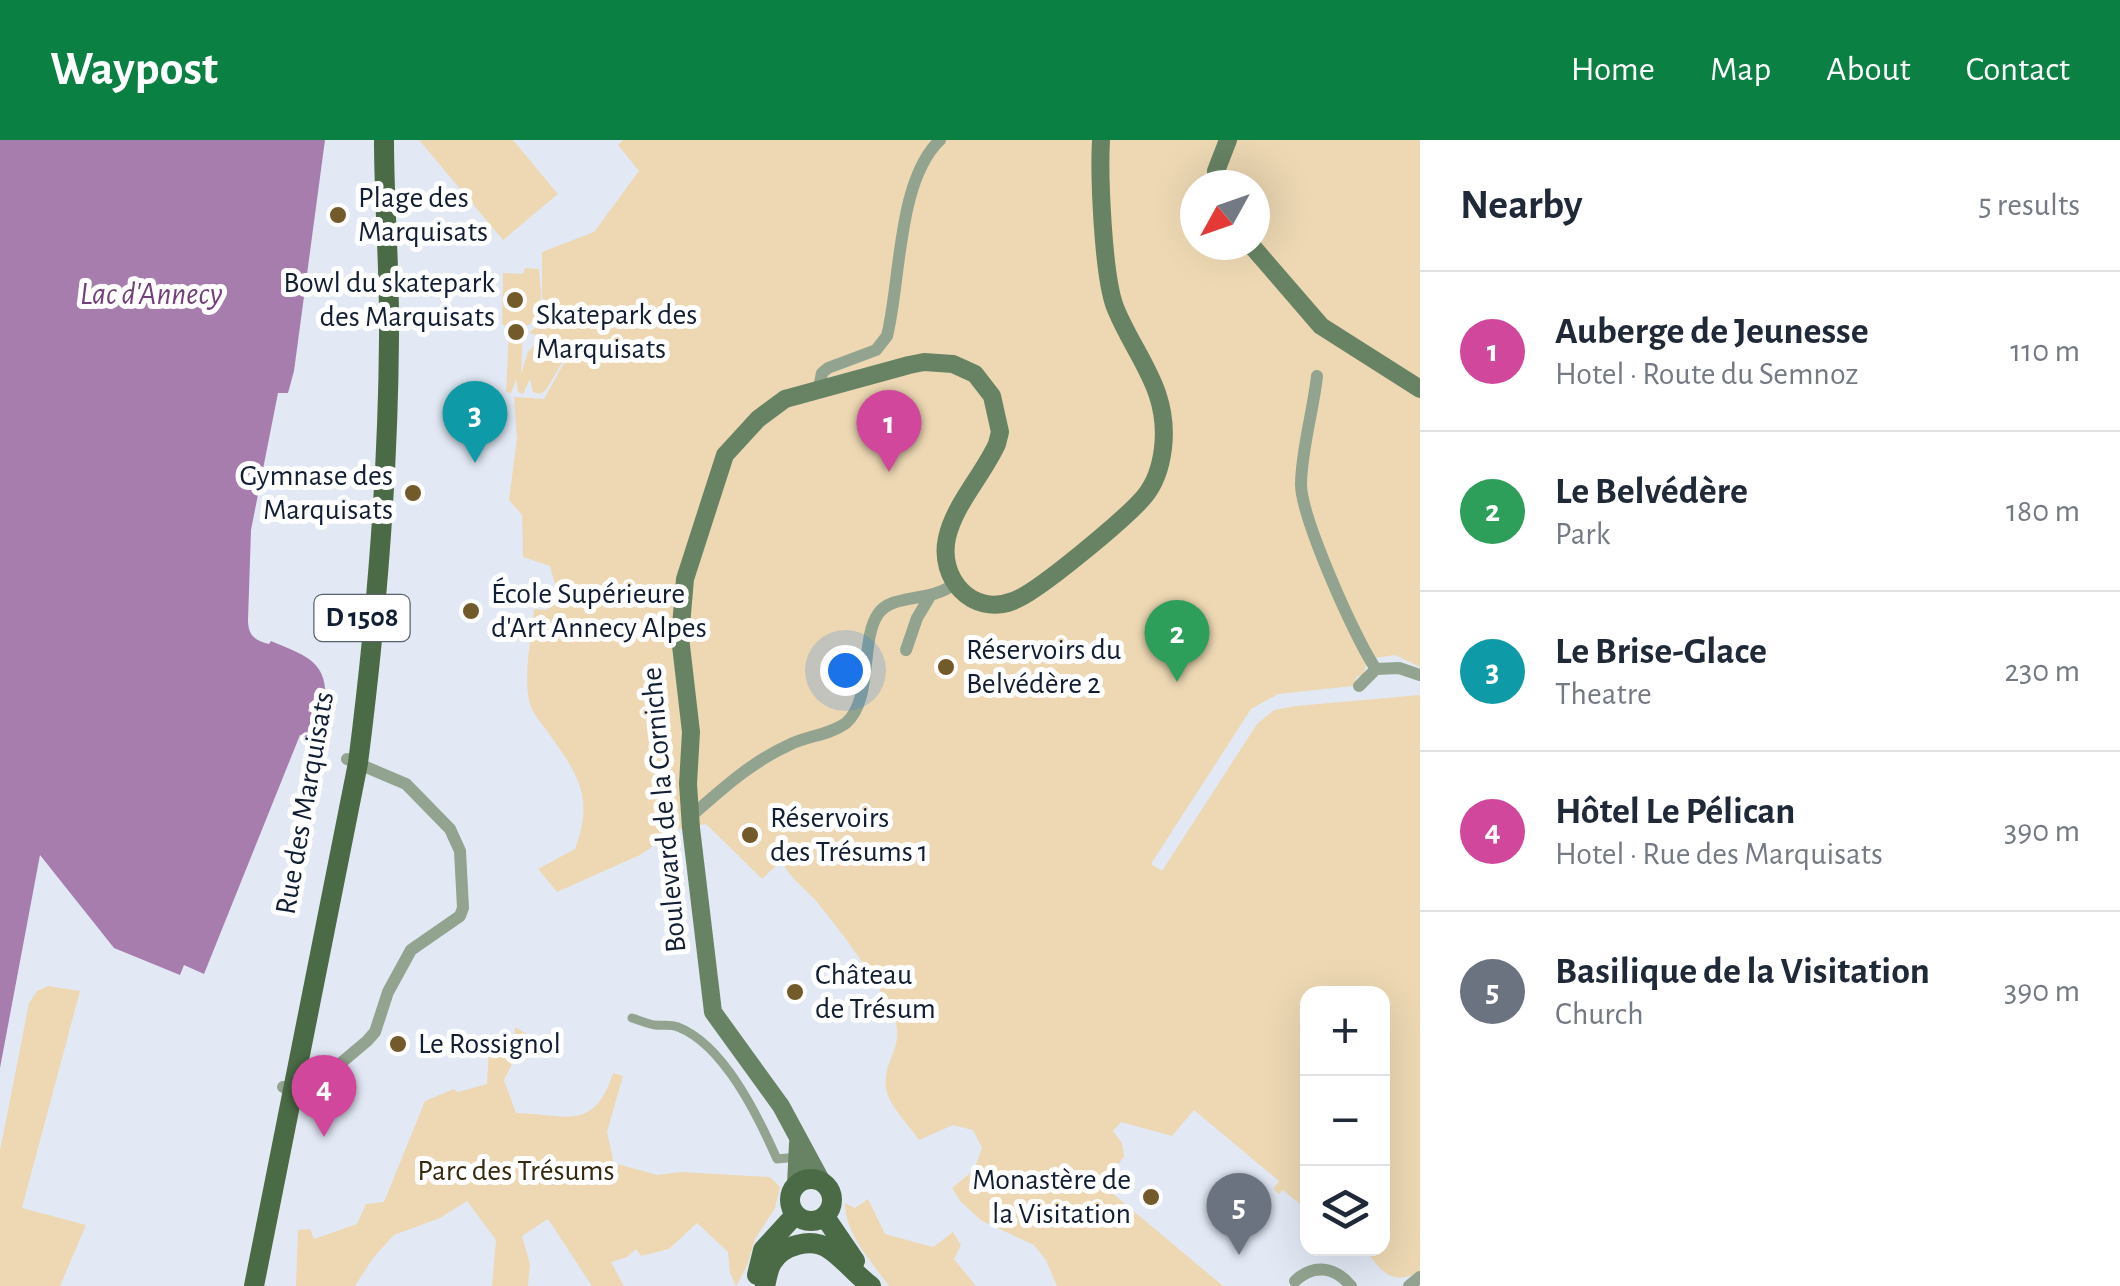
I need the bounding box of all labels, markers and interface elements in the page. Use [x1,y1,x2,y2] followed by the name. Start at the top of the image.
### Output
[50,46,218,94] text: Waypost
[1571,52,1655,87] text: Home
[1710,52,1771,87] text: Map
[1826,52,1911,87] text: About
[1966,52,2070,87] text: Contact
[1180,170,1270,260] north arrow
[358,183,488,247] place label: Plage des Marquisats
[1460,184,1583,226] text: Nearby
[1978,189,2080,221] text: 5 results
[327,204,349,226] marker: Plage des Marquisats
[283,268,495,332] place label: Bowl du skatepark des Marquisats
[80,278,222,310] water label: Lac d'Annecy
[504,289,526,311] marker: Bowl du skatepark des Marquisats
[536,300,697,364] place label: Skatepark des Marquisats
[1555,313,1869,351] text: Auberge de Jeunesse
[505,321,527,343] marker: Skatepark des Marquisats
[1487,335,1498,367] text: 1
[2010,335,2080,367] text: 110 m
[1555,358,1858,390] text: Hotel · Route du Semnoz
[442,380,508,463] pin: 3
[856,390,922,472] pin: 1
[239,461,393,525] place label: Gymnase des Marquisats
[1555,473,1748,511] text: Le Belvédère
[402,482,424,504] marker: Gymnase des Marquisats
[1485,495,1500,527] text: 2
[2006,495,2080,527] text: 180 m
[1555,518,1610,550] text: Park
[491,577,707,643] place label: École Supérieure d'Art Annecy Alpes
[314,595,410,641] road number: D 1508
[460,600,482,622] marker: École Supérieure d'Art Annecy Alpes
[1144,600,1210,682] pin: 2
[1555,633,1767,671] text: Le Brise-Glace
[966,635,1121,699] place label: Réservoirs du Belvédère 2
[820,645,871,696] your location
[1486,655,1499,687] text: 3
[2004,655,2080,687] text: 230 m
[935,656,957,678] marker: Réservoirs du Belvédère 2
[637,666,691,954] street label: Boulevard de la Corniche
[1555,678,1652,710] text: Theatre
[271,689,339,917] street label: Rue des Marquisats
[1555,793,1795,831] text: Hôtel Le Pélican
[770,803,928,867] place label: Réservoirs des Trésums 1
[1484,815,1501,847] text: 4
[2004,815,2080,847] text: 390 m
[739,824,761,846] marker: Réservoirs des Trésums 1
[1555,838,1883,870] text: Hotel · Rue des Marquisats
[1555,953,1930,991] text: Basilique de la Visitation
[815,960,936,1024] place label: Château de Trésum
[1486,975,1499,1007] text: 5
[2004,975,2080,1007] text: 390 m
[784,981,806,1003] marker: Château de Trésum
[1300,986,1390,1256] map controls
[1300,986,1390,1076] button: +
[1555,998,1644,1030] text: Church
[418,1029,561,1059] place label: Le Rossignol
[387,1033,409,1055] marker: Le Rossignol
[292,1054,356,1137] pin: 4
[1300,1076,1390,1166] button: −
[417,1156,615,1186] park label: Parc des Trésums
[972,1165,1131,1229] place label: Monastère de la Visitation
[1300,1166,1390,1256] button: layers
[1206,1172,1272,1255] pin: 5
[1140,1186,1162,1208] marker: Monastère de la Visitation

